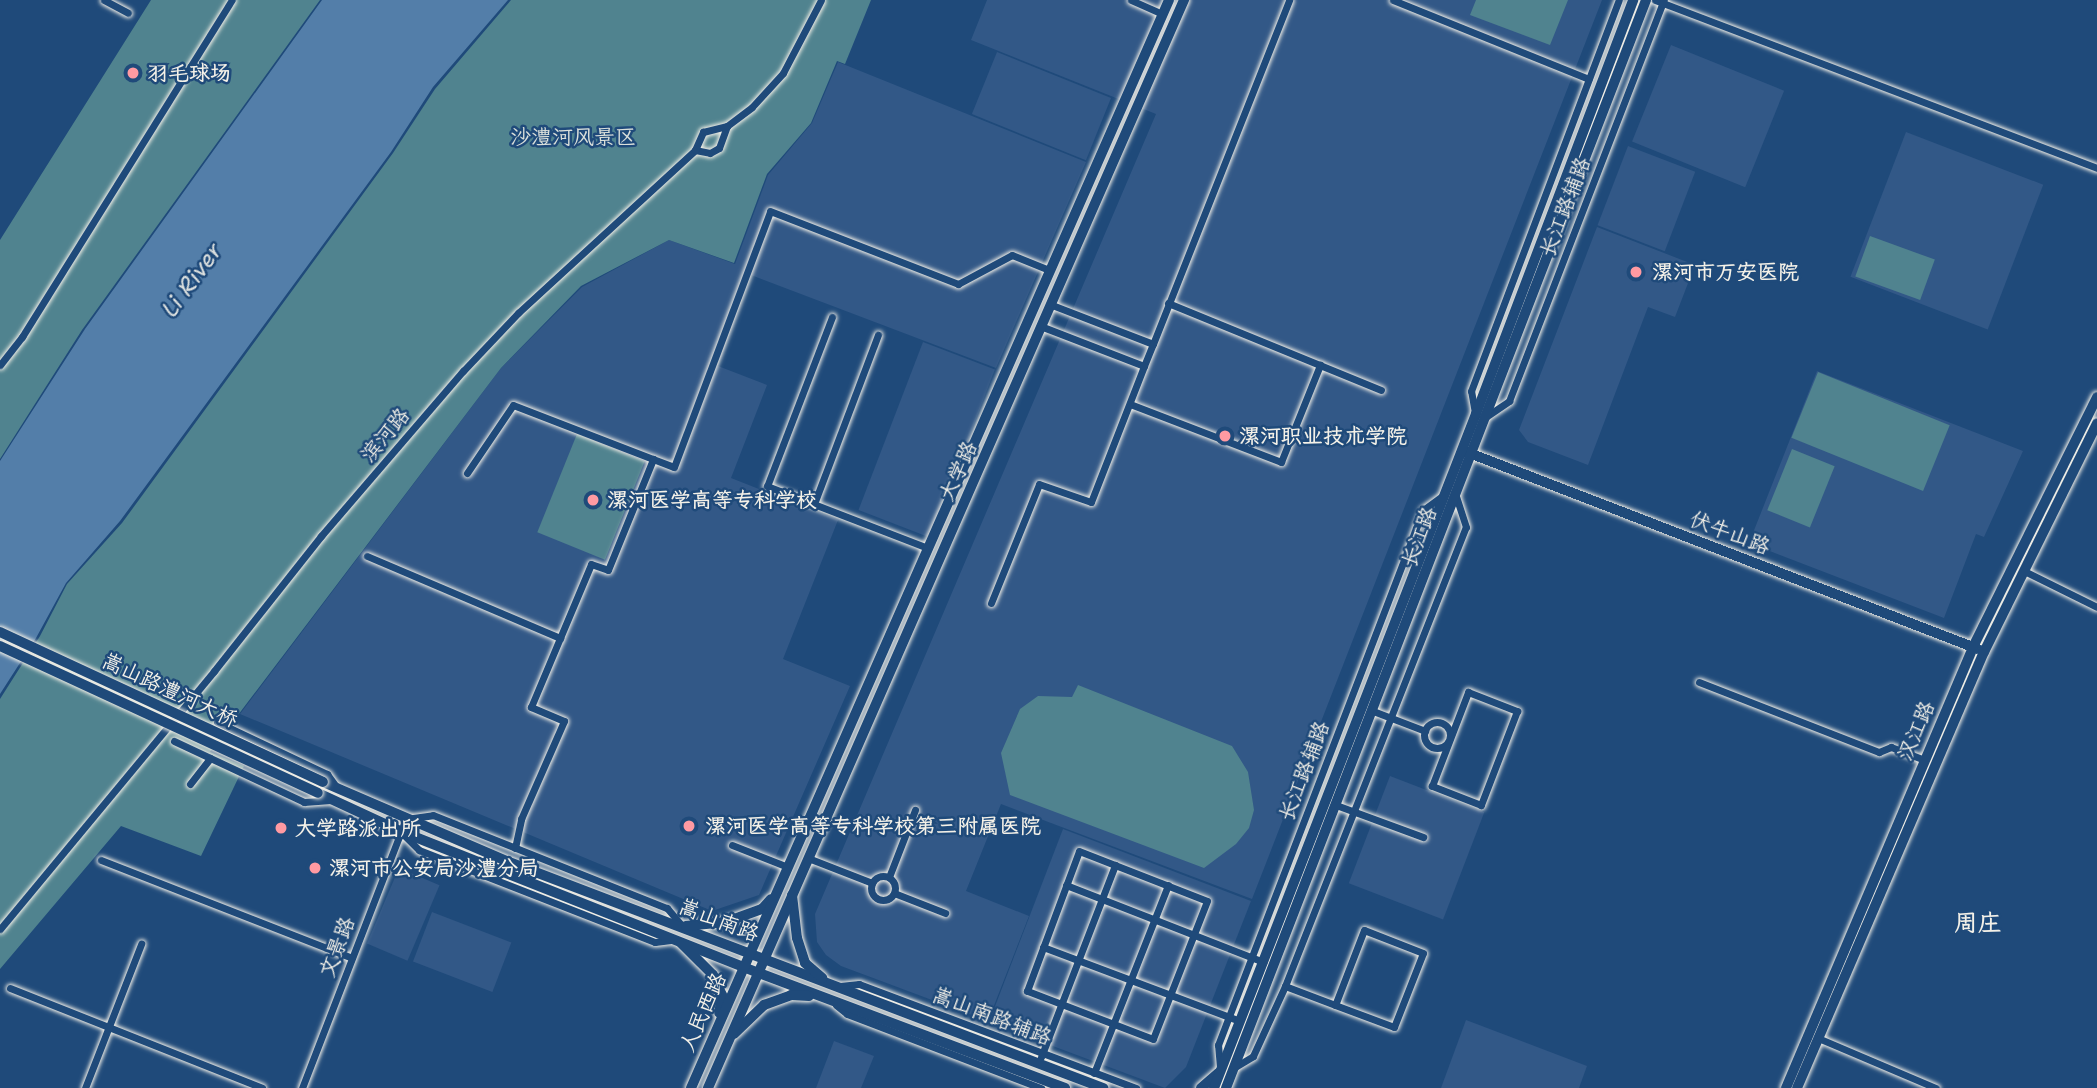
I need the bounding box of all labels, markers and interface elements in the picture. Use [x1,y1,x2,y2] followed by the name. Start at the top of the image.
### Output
[147,60,231,86] place label: 羽毛球场
[125,65,141,81] marker: 羽毛球场
[510,124,636,150] park label: 沙澧河风景区
[1534,153,1596,261] street label: 长江路辅路
[156,237,228,323] water label: Li River
[1652,259,1799,285] place label: 漯河市万安医院
[1626,262,1646,282] marker: 漯河市万安医院
[355,403,415,467] street label: 滨河路
[1239,423,1407,449] place label: 漯河职业技术学院
[1217,428,1233,444] marker: 漯河职业技术学院
[934,437,982,505] street label: 大学路
[607,487,817,513] place label: 漯河医学高等专科学校
[585,492,601,508] marker: 漯河医学高等专科学校
[1396,503,1442,571] street label: 长江路
[1686,506,1774,560] street label: 伏牛山路
[98,648,242,732] street label: 嵩山路澧河大桥
[1892,697,1940,765] street label: 汉江路
[1273,717,1335,825] street label: 长江路辅路
[705,813,1041,839] place label: 漯河医学高等专科学校第三附属医院
[295,815,421,841] place label: 大学路派出所
[679,816,699,836] marker: 漯河医学高等专科学校第三附属医院
[273,820,289,836] marker: 大学路派出所
[329,855,539,881] place label: 漯河市公安局沙澧分局
[307,860,323,876] marker: 漯河市公安局沙澧分局
[675,893,763,947] street label: 嵩山南路
[1954,910,2002,938] district label: 周庄
[314,913,360,981] street label: 文景路
[674,969,732,1055] street label: 人民西路
[929,982,1055,1050] street label: 嵩山南路辅路

